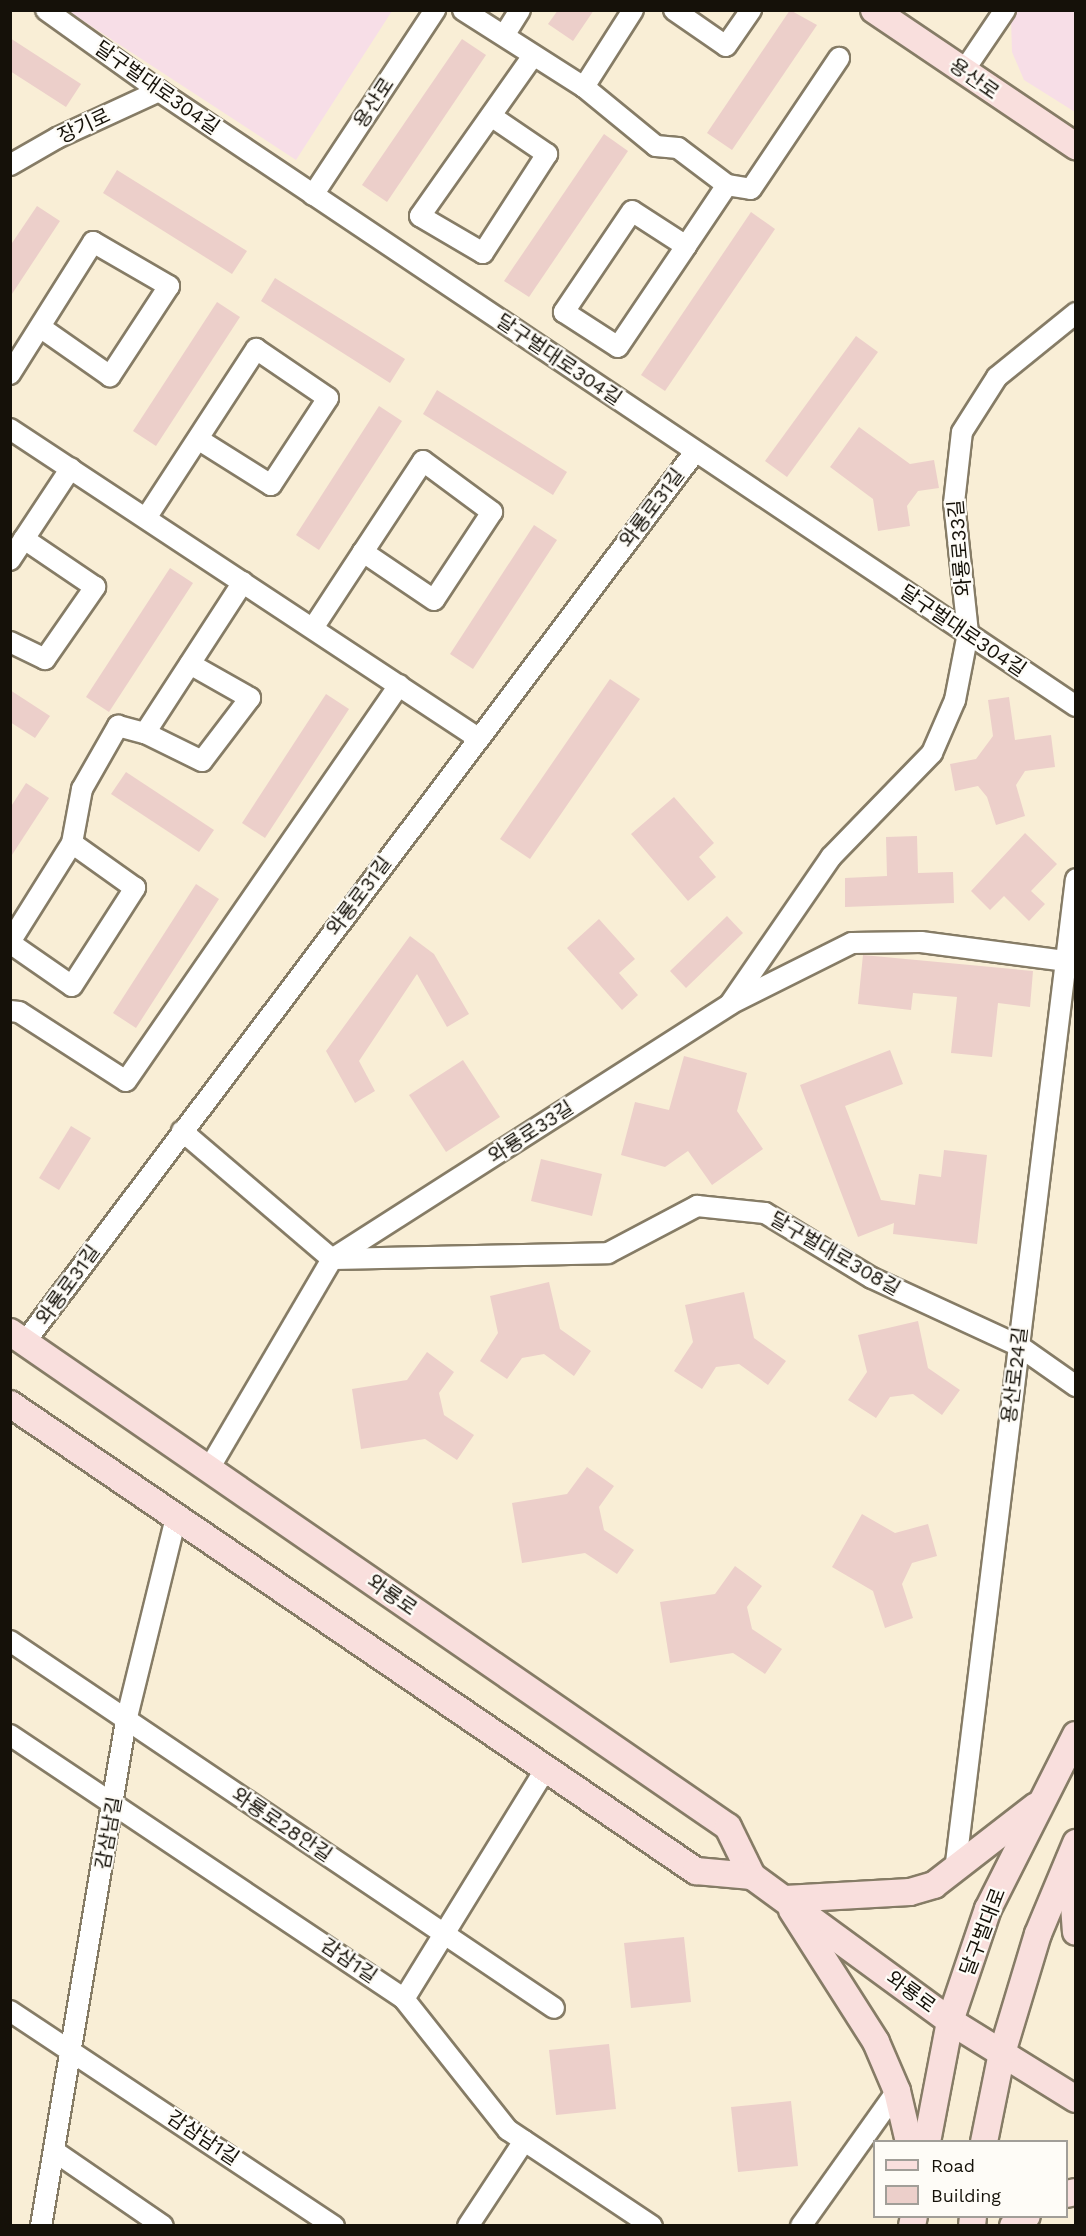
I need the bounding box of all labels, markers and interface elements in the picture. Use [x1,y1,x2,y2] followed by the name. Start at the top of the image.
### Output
[90,36,224,140] street label: 달구벌대로304길
[945,53,1003,105] street label: 용산로
[349,73,399,133] street label: 용산로
[54,103,114,149] street label: 장기로
[491,309,627,411] street label: 달구벌대로304길
[614,464,690,552] street label: 와룡로31길
[944,499,976,597] street label: 와룡로33길
[895,580,1031,682] street label: 달구벌대로304길
[321,852,397,940] street label: 와룡로31길
[484,1096,578,1168] street label: 와룡로33길
[765,1207,905,1301] street label: 달구벌대로308길
[31,1240,105,1330] street label: 와룡로31길
[997,1325,1033,1425] street label: 용산로24길
[363,1569,421,1621] street label: 와룡로
[227,1783,337,1867] street label: 와룡로28안길
[91,1795,127,1871] street label: 감삼남길
[955,1885,1011,1979] street label: 달구벌대로
[316,1933,382,1989] street label: 감삼1길
[882,1966,940,2018] street label: 와룡로
[163,2105,243,2171] street label: 감삼남1길
[873,2140,1068,2218] legend
[931,2155,975,2176] text: Road
[931,2185,1001,2206] text: Building

